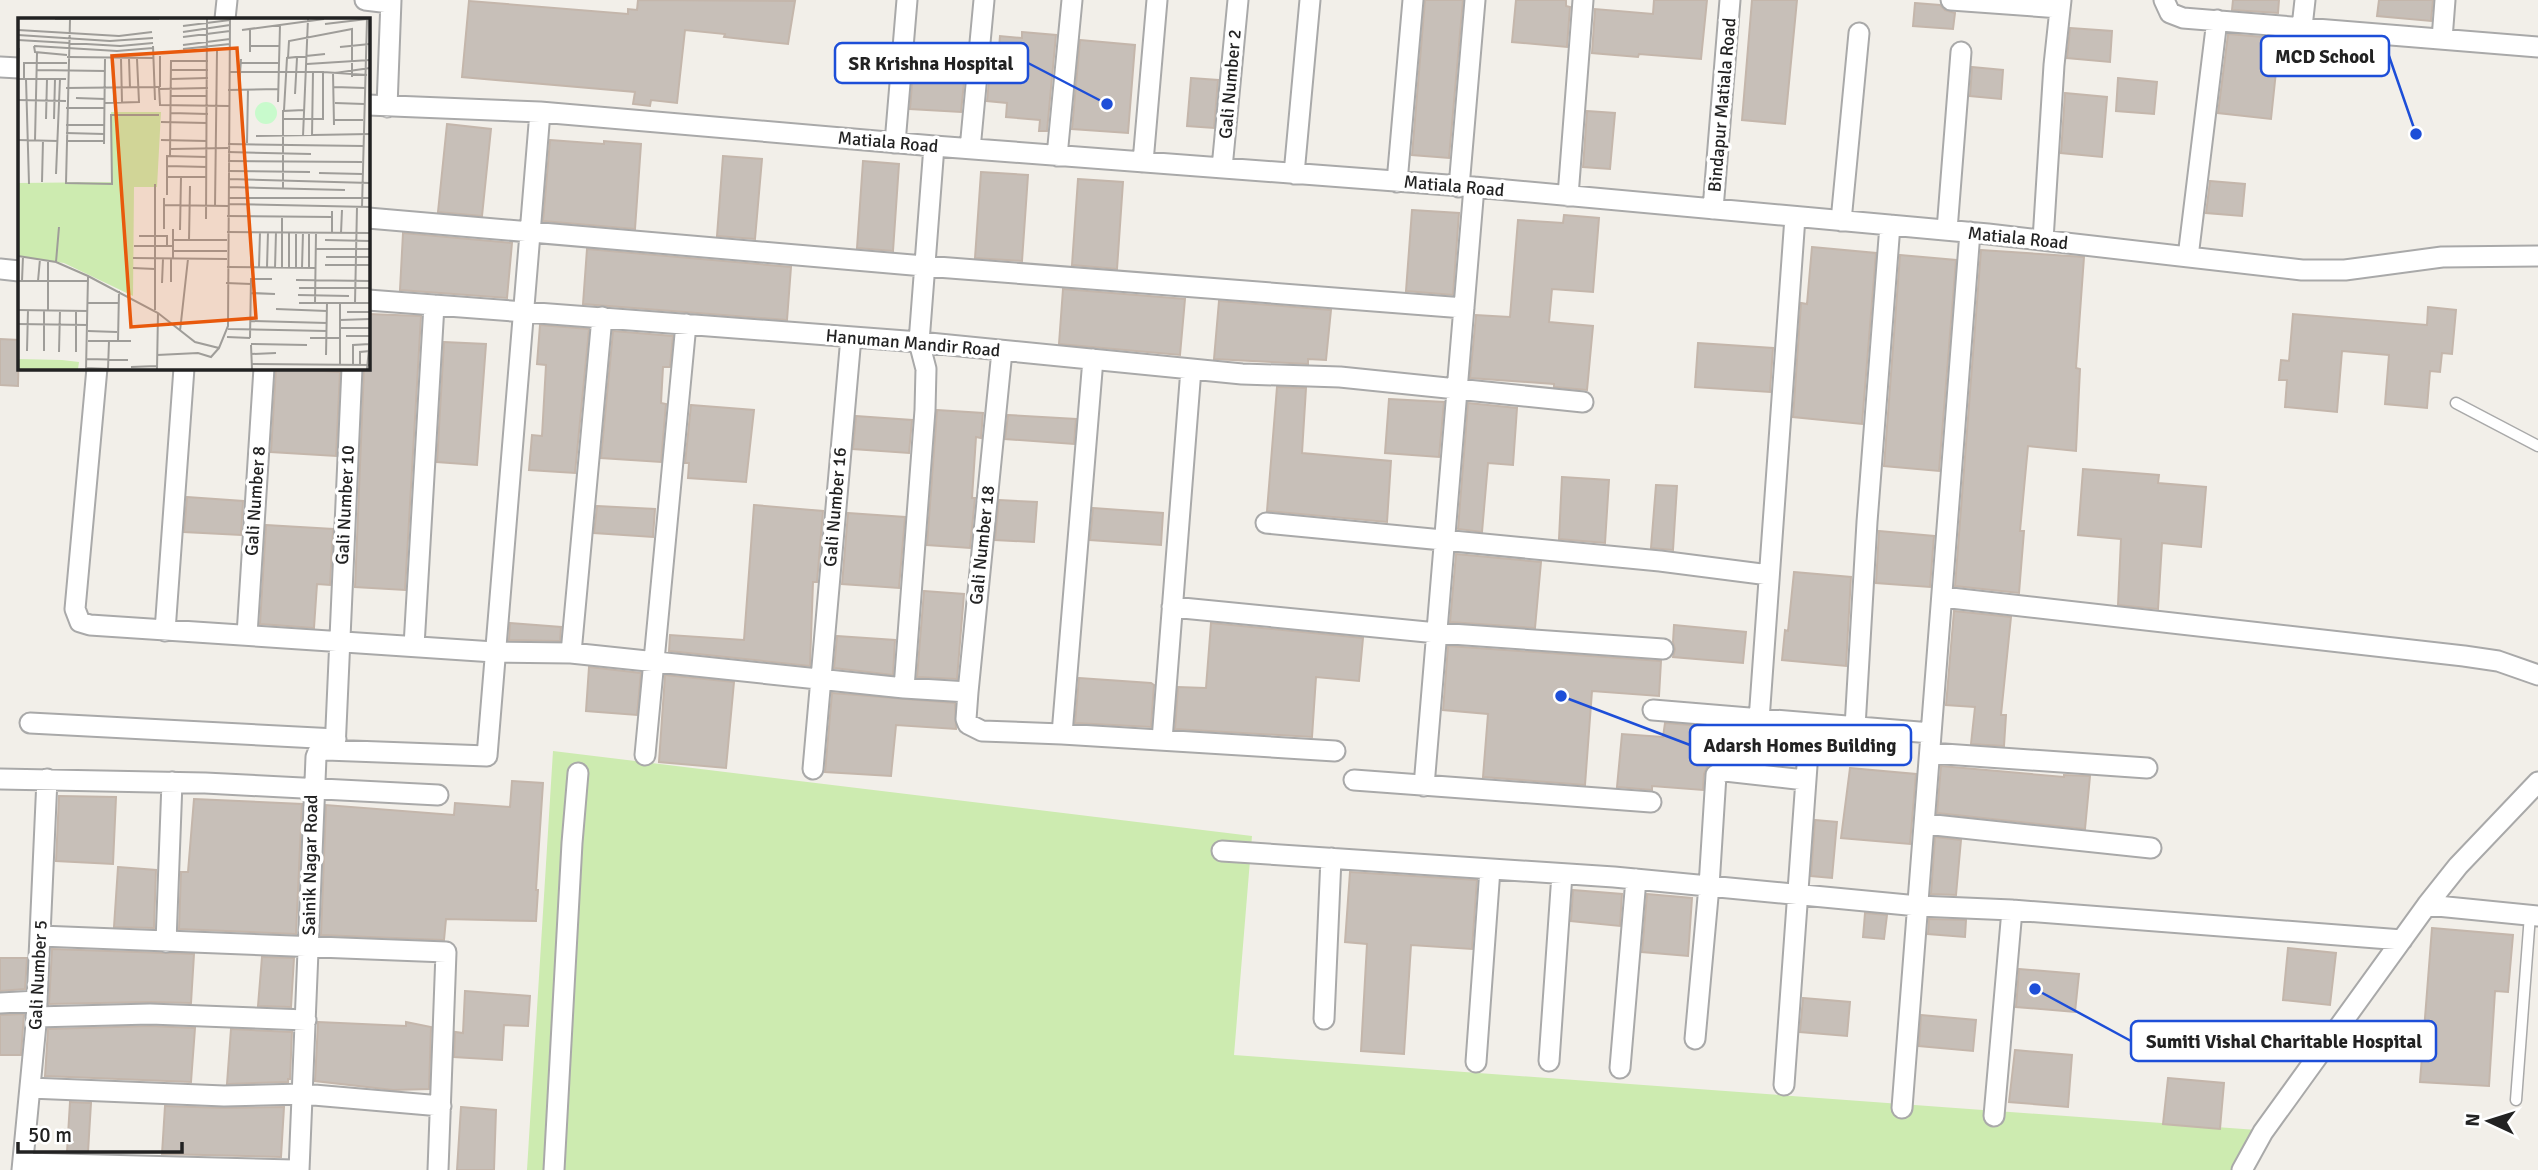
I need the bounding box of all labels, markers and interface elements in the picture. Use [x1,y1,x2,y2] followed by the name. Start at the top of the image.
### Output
[1703,17,1741,193] street label: Bindapur Matiala Road
[18,18,369,369] inset map
[1214,28,1246,140] street label: Gali Number 2
[2261,36,2389,76] callout: MCD School
[835,43,1028,83] callout: SR Krishna Hospital
[2275,45,2375,69] text: MCD School
[849,52,1013,76] text: SR Krishna Hospital
[837,127,939,157] street label: Matiala Road
[1403,171,1505,201] street label: Matiala Road
[1967,222,2069,254] street label: Matiala Road
[825,324,1001,362] street label: Hanuman Mandir Road
[240,445,270,557] street label: Gali Number 8
[331,445,359,565] street label: Gali Number 10
[819,446,851,568] street label: Gali Number 16
[965,484,999,606] street label: Gali Number 18
[1690,725,1911,765] callout: Adarsh Homes Building
[1704,734,1896,758] text: Adarsh Homes Building
[298,794,322,936] street label: Sainik Nagar Road
[24,920,52,1030] street label: Gali Number 5
[2131,1021,2436,1061] callout: Sumiti Vishal Charitable Hospital
[2146,1030,2422,1054] text: Sumiti Vishal Charitable Hospital
[2454,1086,2524,1156] north arrow
[18,1110,182,1154] scale bar
[2461,1112,2485,1127] text: N
[28,1122,72,1148] text: 50 m

